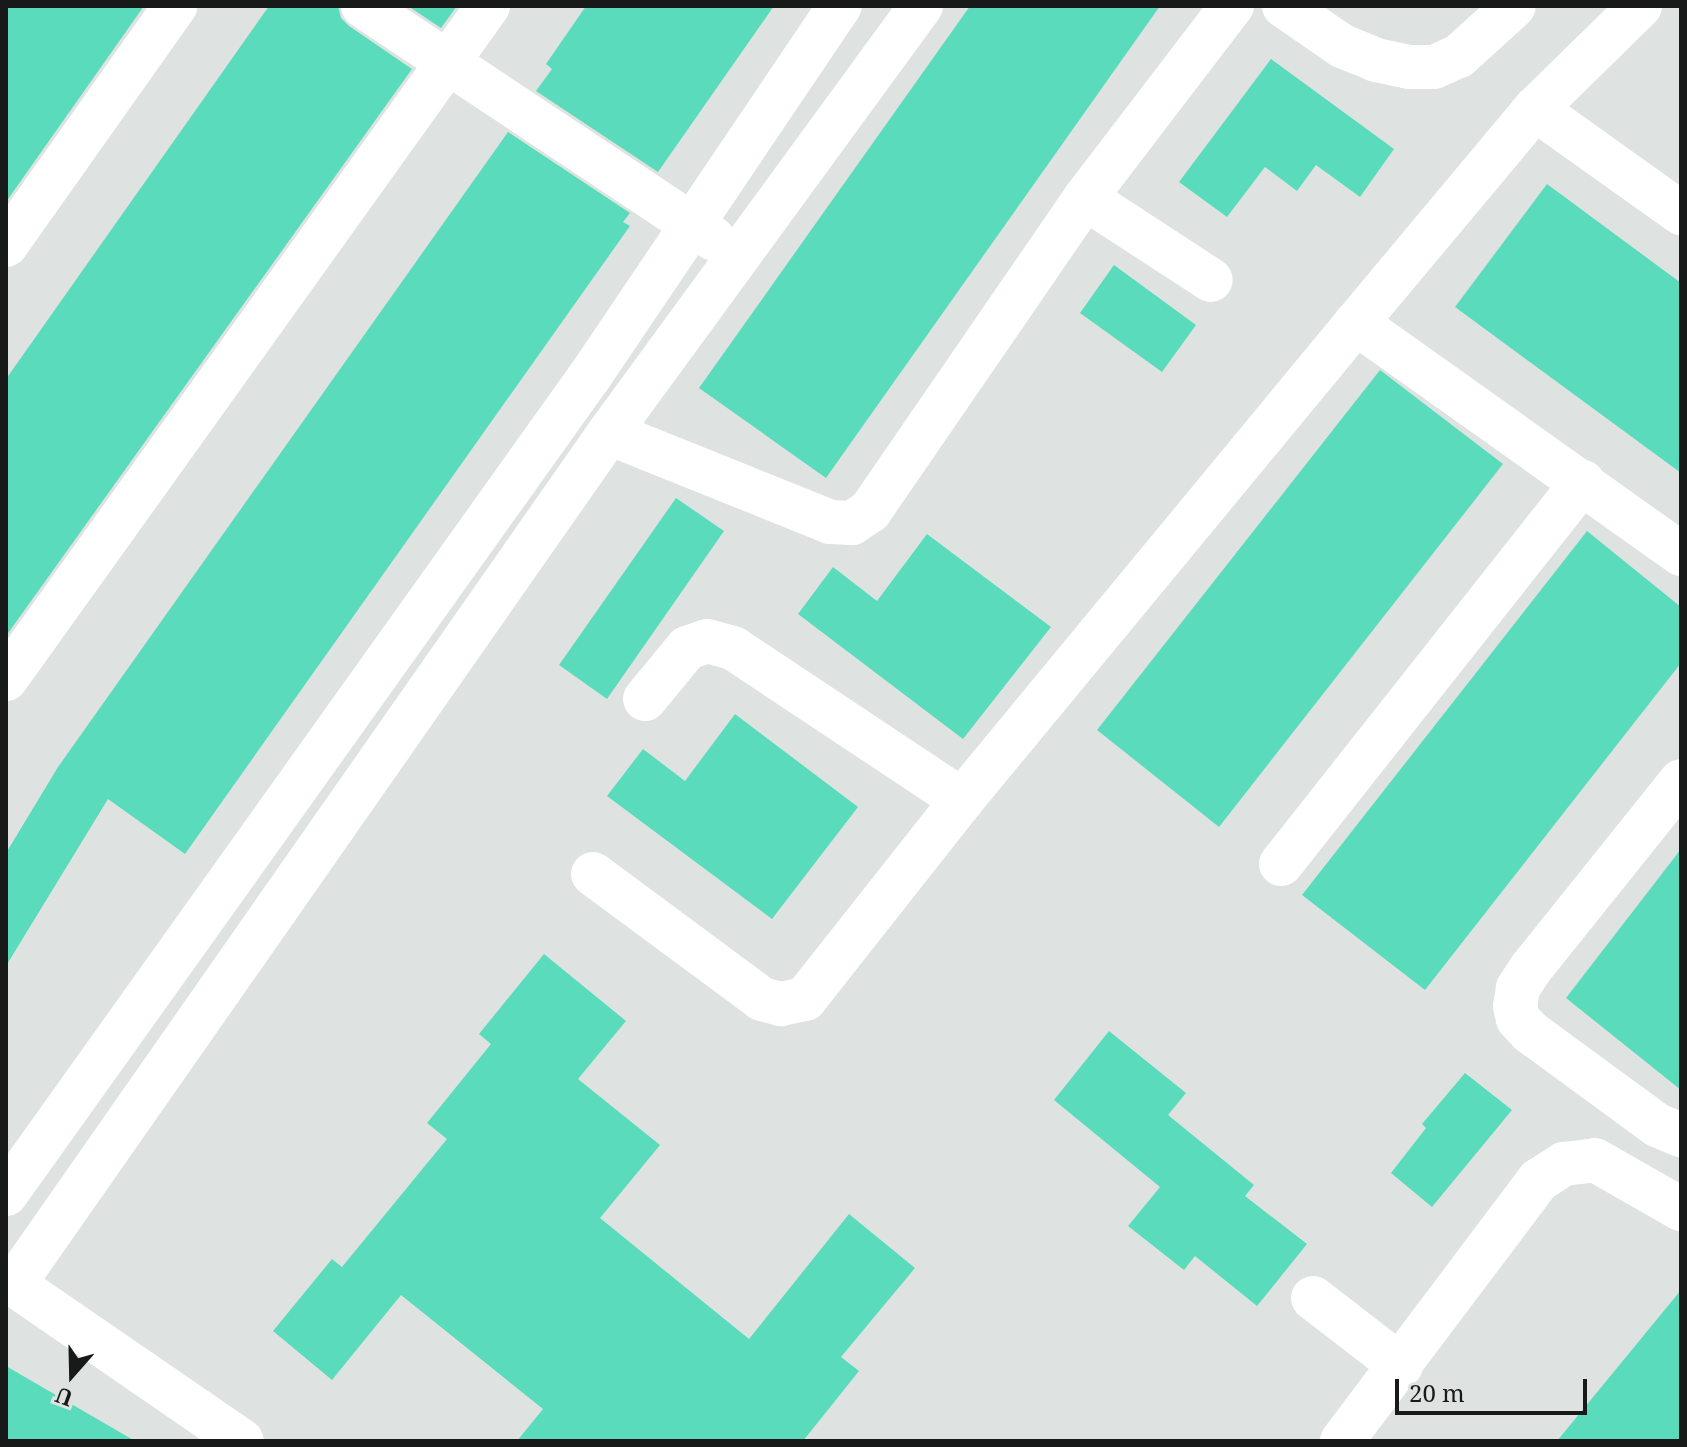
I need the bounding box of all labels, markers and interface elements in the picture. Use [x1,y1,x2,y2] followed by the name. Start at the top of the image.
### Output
[32,1335,112,1415] north arrow
[1399,1363,1591,1413] scale bar
[1409,1376,1465,1409] text: 20 m
[51,1381,77,1414] text: U

